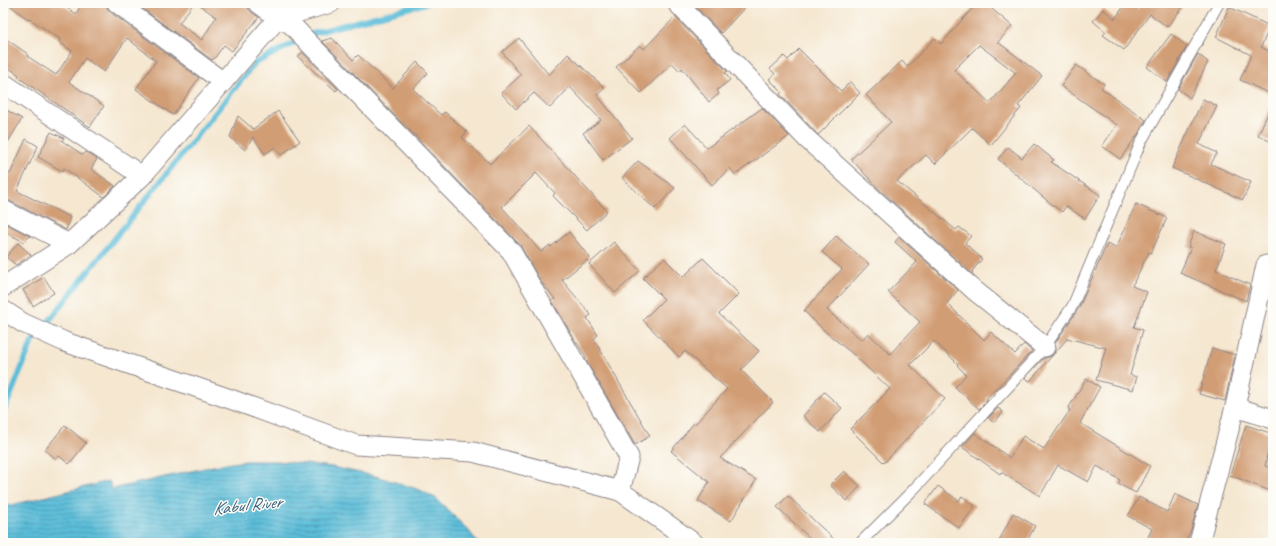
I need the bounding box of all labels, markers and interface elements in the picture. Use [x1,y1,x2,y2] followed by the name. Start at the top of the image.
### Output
[212,490,286,520] water label: Kabul River

